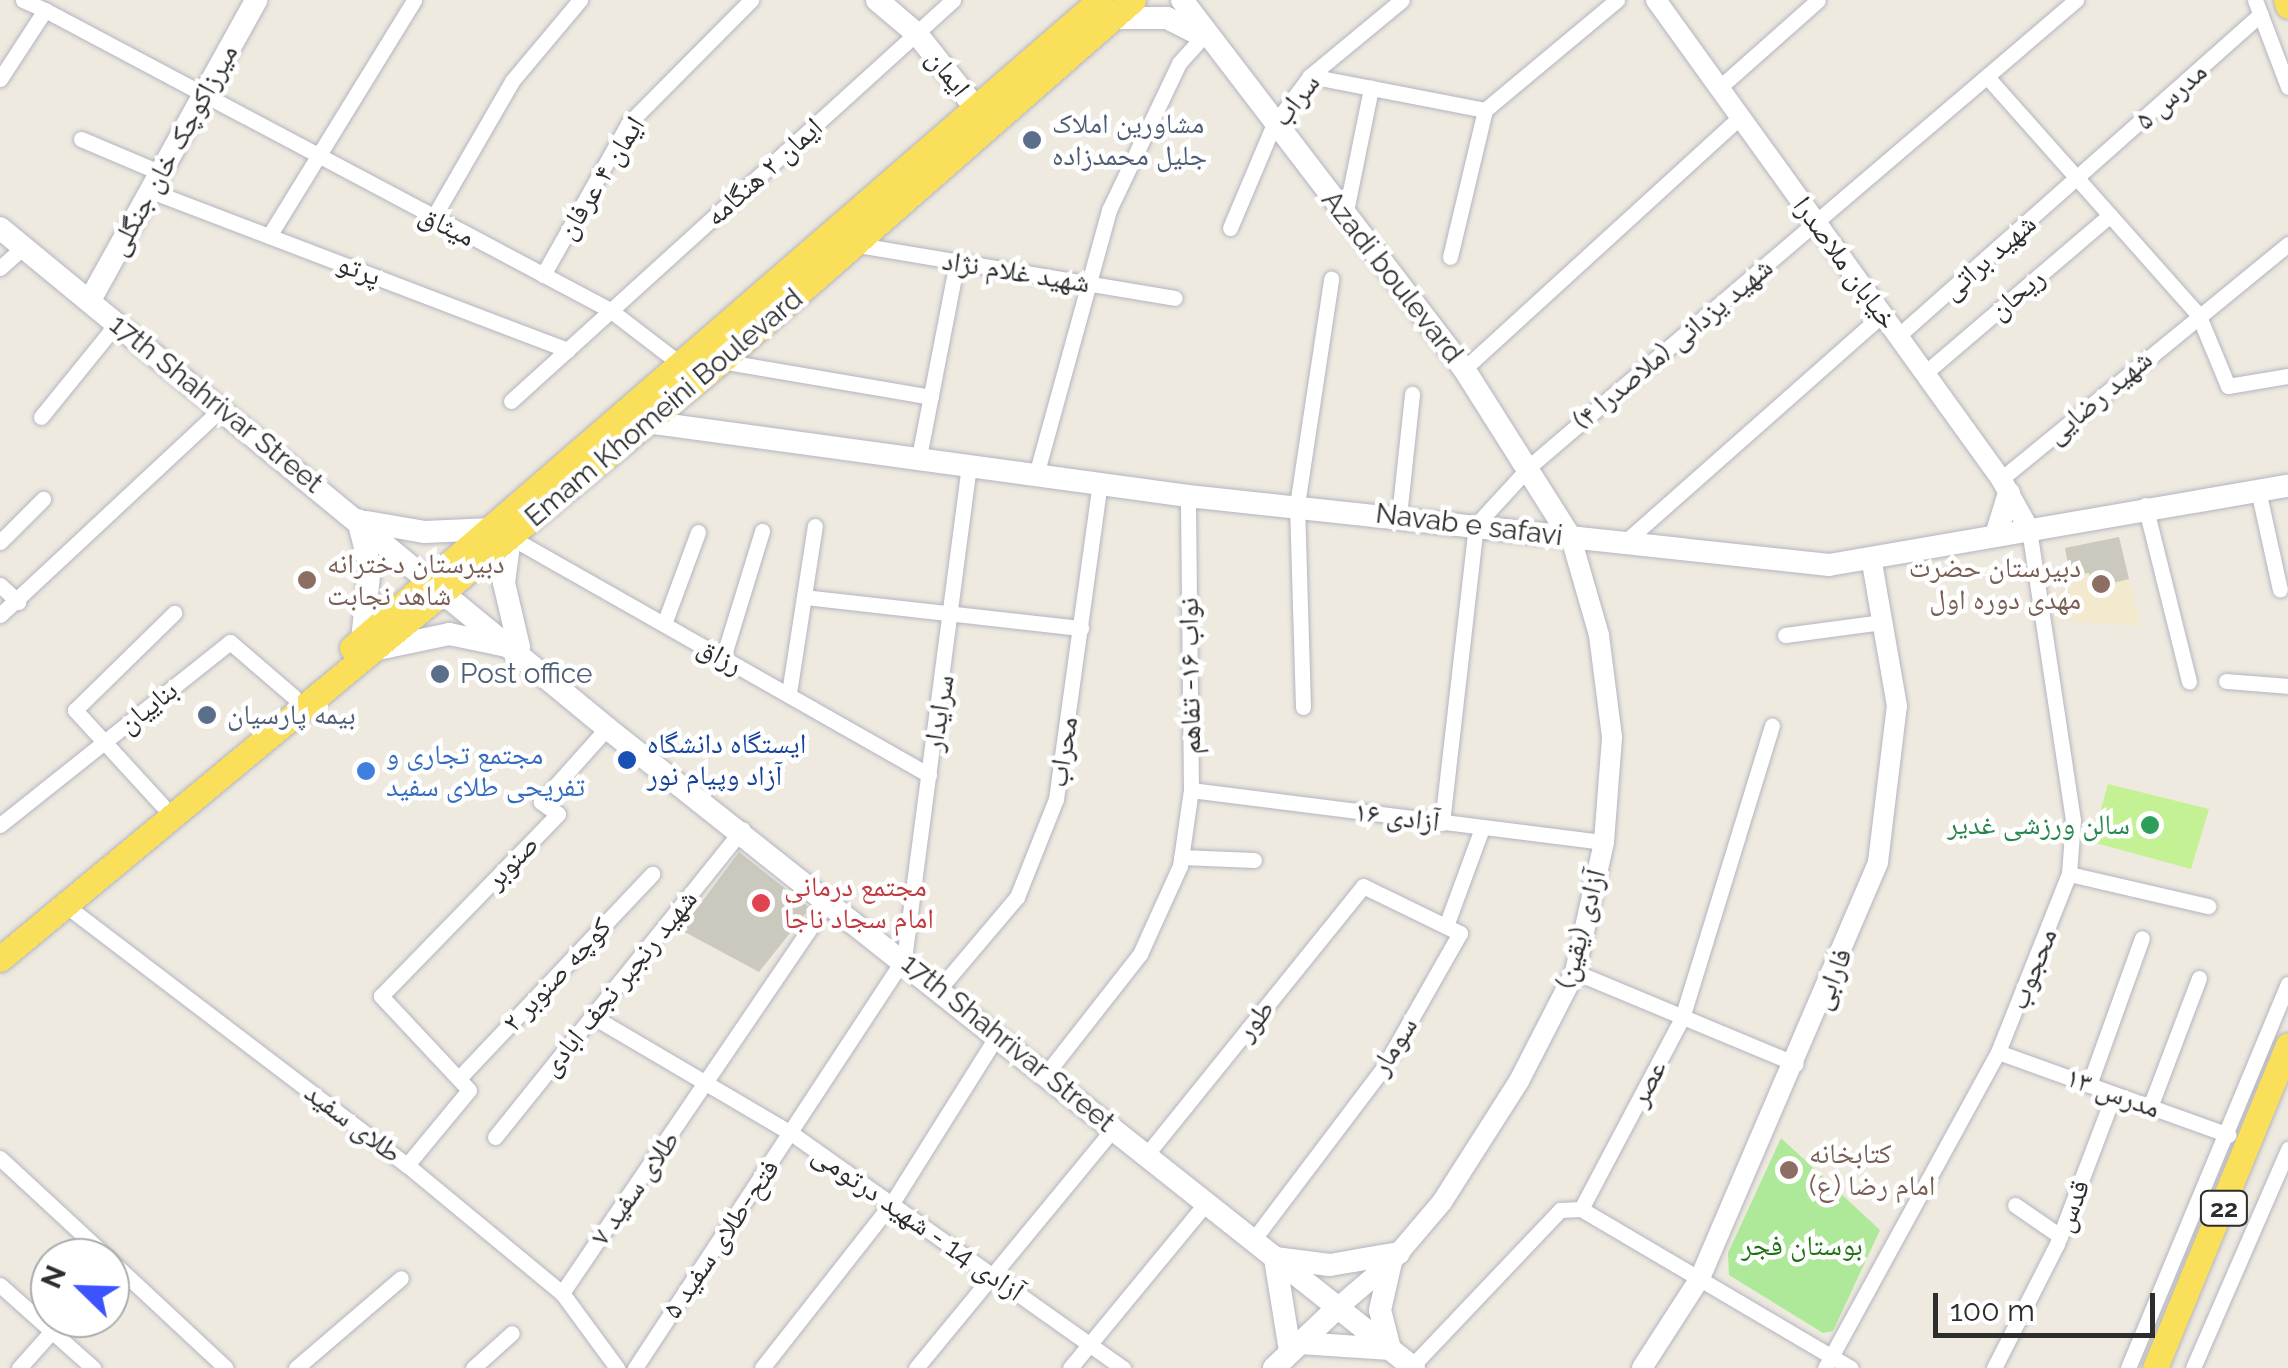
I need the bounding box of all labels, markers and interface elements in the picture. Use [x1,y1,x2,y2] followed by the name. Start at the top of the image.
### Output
[101,38,245,262] street label: میرزاکوچک خان جنگلی
[919,42,977,104] street label: ایمان
[2128,55,2214,137] street label: مدرس ۵
[1265,67,1327,133] street label: سراب
[1052,107,1207,173] place label: مشاورین املاک جلیل محمدزاده
[550,110,652,246] street label: ایمان ۴ عرفان
[699,111,829,233] street label: ایمان ۲ هنگامه
[1021,129,1043,151] marker: مشاورین املاک جلیل محمدزاده
[1314,184,1470,370] street label: Azadi boulevard
[1786,190,1904,336] street label: خیابان ملاصدرا
[413,198,481,254] street label: میثاق
[1935,207,2043,307] street label: شهید براتی
[940,244,1092,300] street label: شهید غلام نژاد
[333,246,385,294] street label: پرتو
[1566,251,1780,437] street label: شهید یزدانی (ملاصدرا ۴)
[1982,261,2052,327] street label: ریحان
[518,282,810,534] street label: Emam Khomeini Boulevard
[102,308,330,500] street label: 17th Shahrivar Street
[2039,343,2159,451] street label: شهید رضایی
[1374,497,1564,553] street label: Navab e safavi
[327,547,505,613] place label: دبیرستان دخترانه شاهد نجابت
[1909,551,2081,617] place label: دبیرستان حضرت مهدی دوره اول
[296,569,318,591] marker: دبیرستان دخترانه شاهد نجابت
[2090,573,2112,595] marker: دبیرستان حضرت مهدی دوره اول
[1172,597,1208,755] street label: نواب ۱۶- تفاهم
[692,630,748,682] street label: رزاق
[460,657,592,691] place label: Post office
[429,663,451,685] marker: Post office
[916,672,962,754] street label: سرایدار
[112,673,184,741] street label: بناییان
[227,698,356,732] place label: بیمه پارسیان
[196,704,218,726] marker: بیمه پارسیان
[1041,714,1085,790] street label: محراب
[647,727,806,793] place label: ایستگاه دانشگاه آزاد وپیام نور
[386,738,585,804] place label: مجتمع تجاری و تفریحی طلای سفید
[616,749,638,771] marker: ایستگاه دانشگاه آزاد وپیام نور
[355,760,377,782] marker: مجتمع تجاری و تفریحی طلای سفید
[1353,795,1441,839] street label: آزادی ۱۶
[1947,808,2130,842] place label: سالن ورزشی غدیر
[2139,814,2161,836] marker: سالن ورزشی غدیر
[478,828,546,896] street label: صنوبر
[1549,866,1613,992] street label: آزادی (یقین)
[784,870,934,936] place label: مجتمع درمانی امام سجاد ناجا
[534,883,704,1083] street label: شهید رنجبر نجف ابادی
[748,890,774,916] marker: مجتمع درمانی امام سجاد ناجا
[495,911,619,1039] street label: کوچه صنوبر ۲
[2002,923,2064,1015] street label: محجوب
[1805,943,1859,1015] street label: فارابی
[894,947,1122,1139] street label: 17th Shahrivar Street
[1229,993,1281,1047] street label: طور
[1363,1011,1425,1081] street label: سومار
[1622,1054,1674,1112] street label: عصر
[2061,1061,2165,1125] street label: مدرس ۱۳
[298,1076,408,1170] street label: طلای سفید
[583,1124,687,1252] street label: طلای سفید ۷
[806,1137,1030,1309] street label: آزادی 14 - شهید درتومی
[1809,1137,1935,1203] place label: کتابخانه امام رضا (ع)
[655,1153,787,1325] street label: فتح-طلای سفید ۵
[1778,1159,1800,1181] marker: کتابخانه امام رضا (ع)
[2047,1175,2097,1237] street label: قدس
[2199,1188,2249,1228] road number: 22
[1741,1229,1863,1263] park label: بوستان فجر
[30,1238,130,1338] north arrow
[34,1261,73,1293] text: N
[1938,1273,2160,1335] scale bar
[1950,1293,2035,1328] text: 100 m

